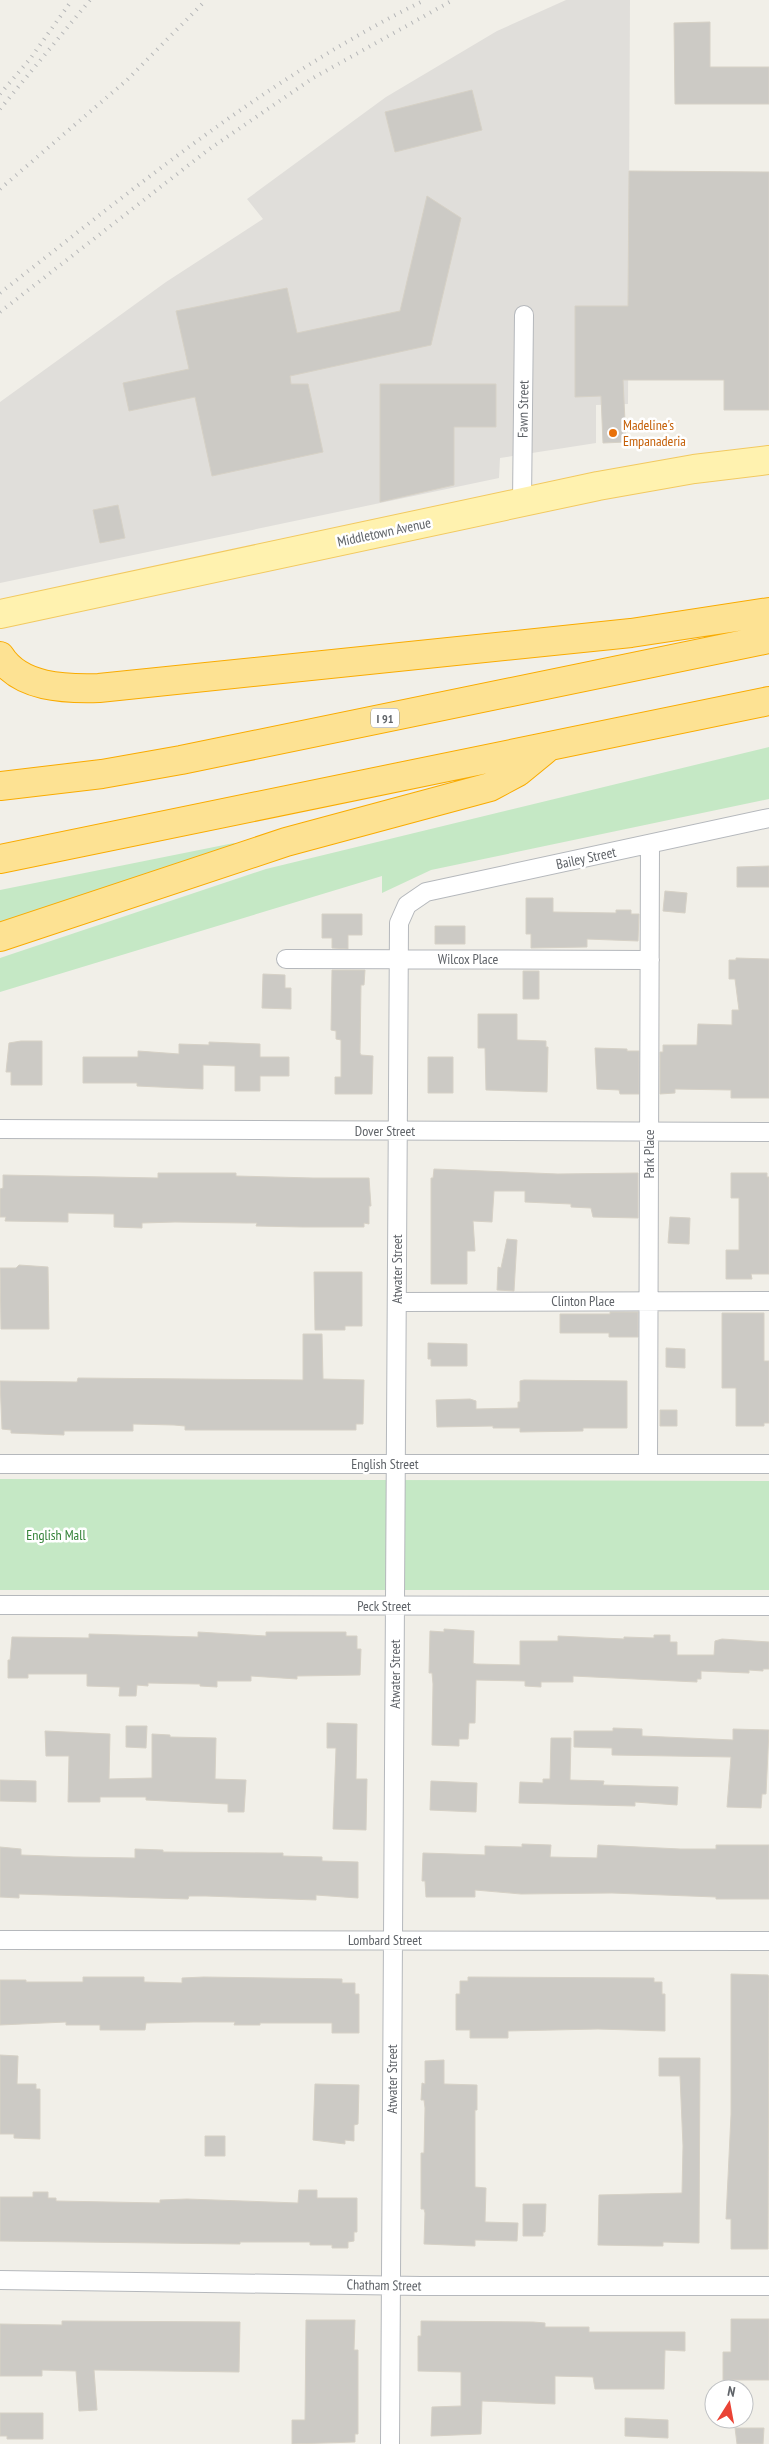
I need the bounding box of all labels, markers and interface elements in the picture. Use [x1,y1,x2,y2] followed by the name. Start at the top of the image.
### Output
[513,380,533,438] street label: Fawn Street
[623,416,686,450] place label: Madeline's Empanaderia
[607,427,619,439] marker: Madeline's Empanaderia
[336,513,433,551] street label: Middletown Avenue
[371,708,399,728] road number: I 91
[554,843,618,873] street label: Bailey Street
[438,950,498,968] street label: Wilcox Place
[355,1122,415,1140] street label: Dover Street
[640,1129,658,1179] street label: Park Place
[388,1234,406,1304] street label: Atwater Street
[551,1292,615,1310] street label: Clinton Place
[351,1455,419,1473] street label: English Street
[26,1526,86,1544] park label: English Mall
[357,1597,411,1615] street label: Peck Street
[386,1639,404,1709] street label: Atwater Street
[348,1931,422,1949] street label: Lombard Street
[383,2044,401,2114] street label: Atwater Street
[346,2275,422,2295] street label: Chatham Street
[704,2379,754,2429] north arrow
[726,2382,737,2401] text: N

